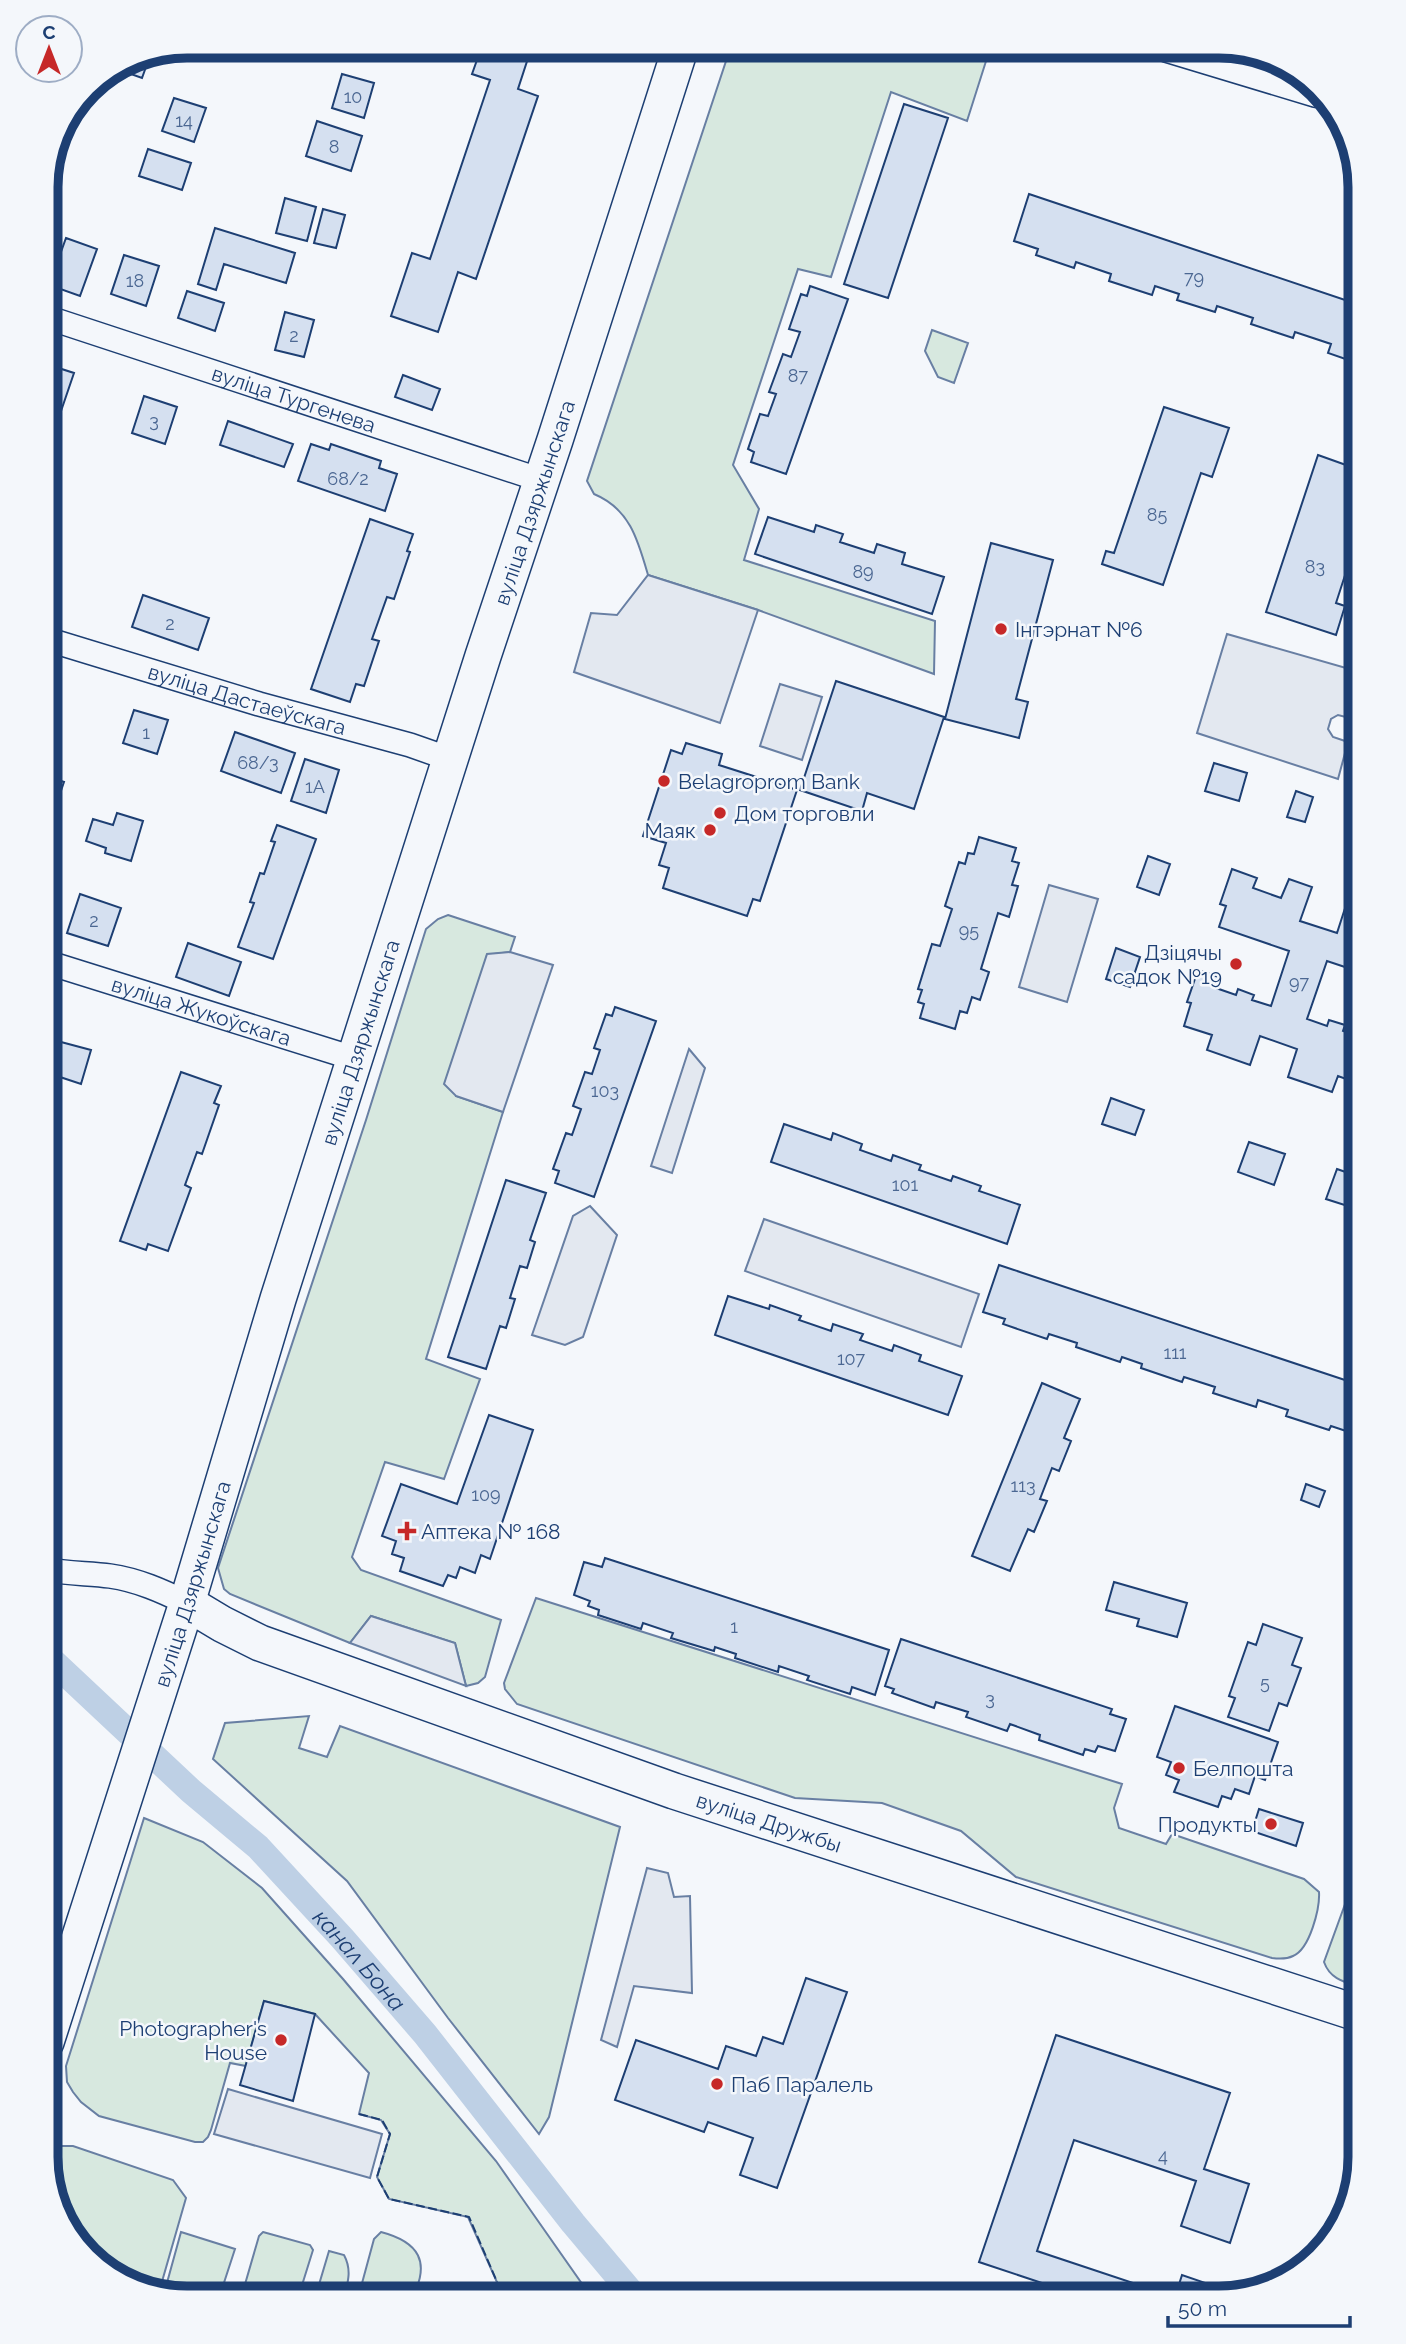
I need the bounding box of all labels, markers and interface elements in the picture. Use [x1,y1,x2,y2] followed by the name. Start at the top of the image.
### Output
[14,14,84,84] north arrow
[42,21,56,43] text: С
[344,86,362,107] house number: 10
[175,110,193,131] house number: 14
[329,136,339,157] house number: 8
[1184,267,1204,288] house number: 79
[126,270,144,291] house number: 18
[289,325,299,346] house number: 2
[209,360,379,437] street label: вуліца Тургенева
[788,365,809,386] house number: 87
[488,397,579,608] street label: вуліца Дзяржынскага
[149,410,159,431] house number: 3
[327,468,369,489] house number: 68/2
[1147,504,1167,525] house number: 85
[1305,556,1325,577] house number: 83
[852,561,874,582] house number: 89
[165,613,175,634] house number: 2
[1015,617,1143,642] place label: Інтэрнат №6
[993,621,1009,637] marker: Інтэрнат №6
[145,658,349,740] street label: вуліца Дастаеўскага
[142,722,150,743] house number: 1
[237,752,279,773] house number: 68/3
[678,769,860,794] place label: Belagroprom Bank
[656,773,672,789] marker: Belagroprom Bank
[305,776,325,797] house number: 1А
[734,801,874,826] place label: Дом торговли
[712,805,728,821] marker: Дом торговли
[644,818,696,843] place label: Маяк
[702,822,718,838] marker: Маяк
[89,910,99,931] house number: 2
[959,920,979,941] house number: 95
[315,936,404,1148] street label: вуліца Дзяржынскага
[1113,940,1222,989] place label: Дзіцячы садок №19
[1228,956,1244,972] marker: Дзіцячы садок №19
[109,971,294,1050] street label: вуліца Жукоўскага
[1289,972,1309,993] house number: 97
[591,1080,619,1101] house number: 103
[892,1174,919,1195] house number: 101
[1163,1342,1187,1363] house number: 111
[837,1348,865,1369] house number: 107
[1010,1475,1036,1496] house number: 113
[148,1478,235,1690] street label: вуліца Дзяржынскага
[471,1484,501,1505] house number: 109
[421,1519,561,1544] place label: Аптека № 168
[399,1523,415,1539] marker: Аптека № 168
[730,1616,738,1637] house number: 1
[1260,1672,1270,1693] house number: 5
[985,1688,995,1709] house number: 3
[1193,1756,1294,1781] place label: Белпошта
[1171,1760,1187,1776] marker: Белпошта
[693,1787,845,1857] street label: вуліца Дружбы
[1158,1812,1257,1837] place label: Продукты
[1263,1816,1279,1832] marker: Продукты
[308,1903,412,2016] water label: канал Бона
[119,2016,267,2065] place label: Photographer's House
[273,2032,289,2048] marker: Photographer's House
[731,2072,873,2097] place label: Паб Паралель
[709,2076,725,2092] marker: Паб Паралель
[1158,2145,1168,2166] house number: 4
[1168,2284,1350,2328] scale bar
[1178,2296,1227,2321] text: 50 m

